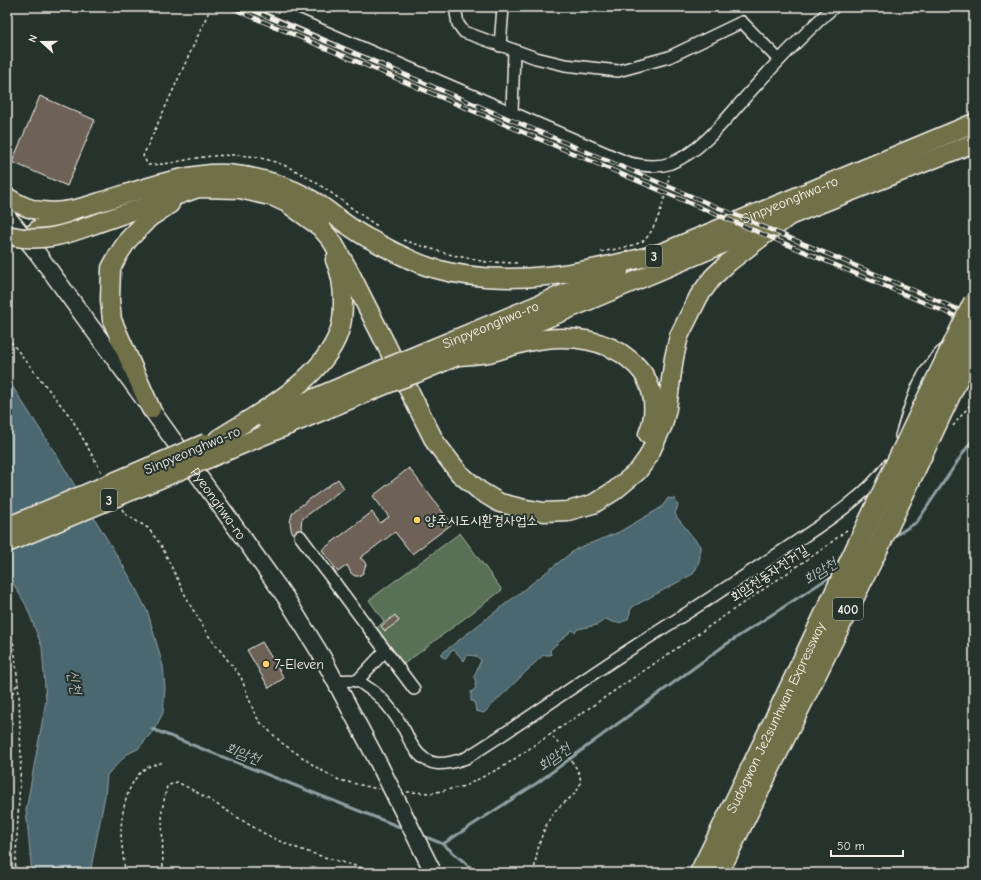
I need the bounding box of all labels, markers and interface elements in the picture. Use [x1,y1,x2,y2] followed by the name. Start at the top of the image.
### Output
[22,22,62,62] north arrow
[26,33,40,44] text: N
[739,172,841,228] street label: Sinpyeonghwa-ro
[646,245,662,267] road number: 3
[440,297,541,353] street label: Sinpyeonghwa-ro
[142,423,243,478] street label: Sinpyeonghwa-ro
[187,464,250,543] street label: Pyeonghwa-ro
[101,489,117,511] road number: 3
[425,512,538,529] place label: 양주시도시환경사업소
[412,515,422,525] marker: 양주시도시환경사업소
[727,541,812,606] street label: 회암천동자전거길
[800,553,842,588] water label: 회암천
[833,598,863,620] road number: 400
[723,619,829,816] street label: Sudogwon Je2sunhwan Expressway
[274,656,324,673] place label: 7-Eleven
[261,659,271,669] marker: 7-Eleven
[64,669,86,697] water label: 신천
[223,738,265,769] water label: 회암천
[534,738,575,775] water label: 회암천
[831,832,903,858] scale bar
[837,839,865,853] text: 50 m

